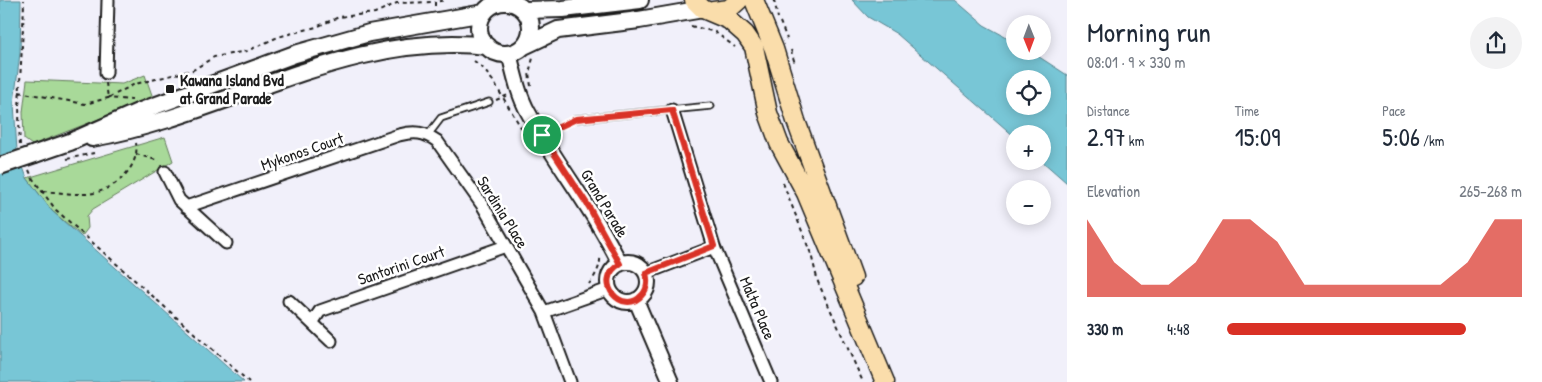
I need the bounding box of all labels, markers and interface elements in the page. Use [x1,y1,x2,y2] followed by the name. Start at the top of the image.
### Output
[1087,13,1211,51] text: Morning run
[1006,15,1051,60] north arrow
[1006,15,1051,225] map controls
[1470,17,1522,69] button: share
[1087,51,1185,73] text: 08:01 · 9 × 330 m
[180,69,285,109] place label: Kawana Island Bvd at Grand Parade
[1006,70,1051,115] button: locate
[164,83,176,95] marker: Kawana Island Bvd at Grand Parade
[1087,101,1130,120] text: Distance
[1235,101,1259,120] text: Time
[1382,101,1406,120] text: Pace
[521,114,563,156] pin
[1087,120,1126,154] text: 2.97
[1235,120,1280,154] text: 15:09
[1382,120,1420,154] text: 5:06
[528,121,556,149] icon: arrive
[1006,125,1051,170] button: +
[258,126,347,175] street label: Mykonos Court
[1126,131,1144,150] text: km
[1420,131,1444,150] text: /km
[576,165,634,242] street label: Grand Parade
[472,172,534,253] street label: Sardinia Place
[1006,180,1051,225] button: −
[1087,180,1140,202] text: Elevation
[1459,180,1522,202] text: 265–268 m
[355,240,448,290] street label: Santorini Court
[735,273,781,343] street label: Malta Place
[1087,318,1123,340] text: 330 m
[1167,318,1190,340] text: 4:48

